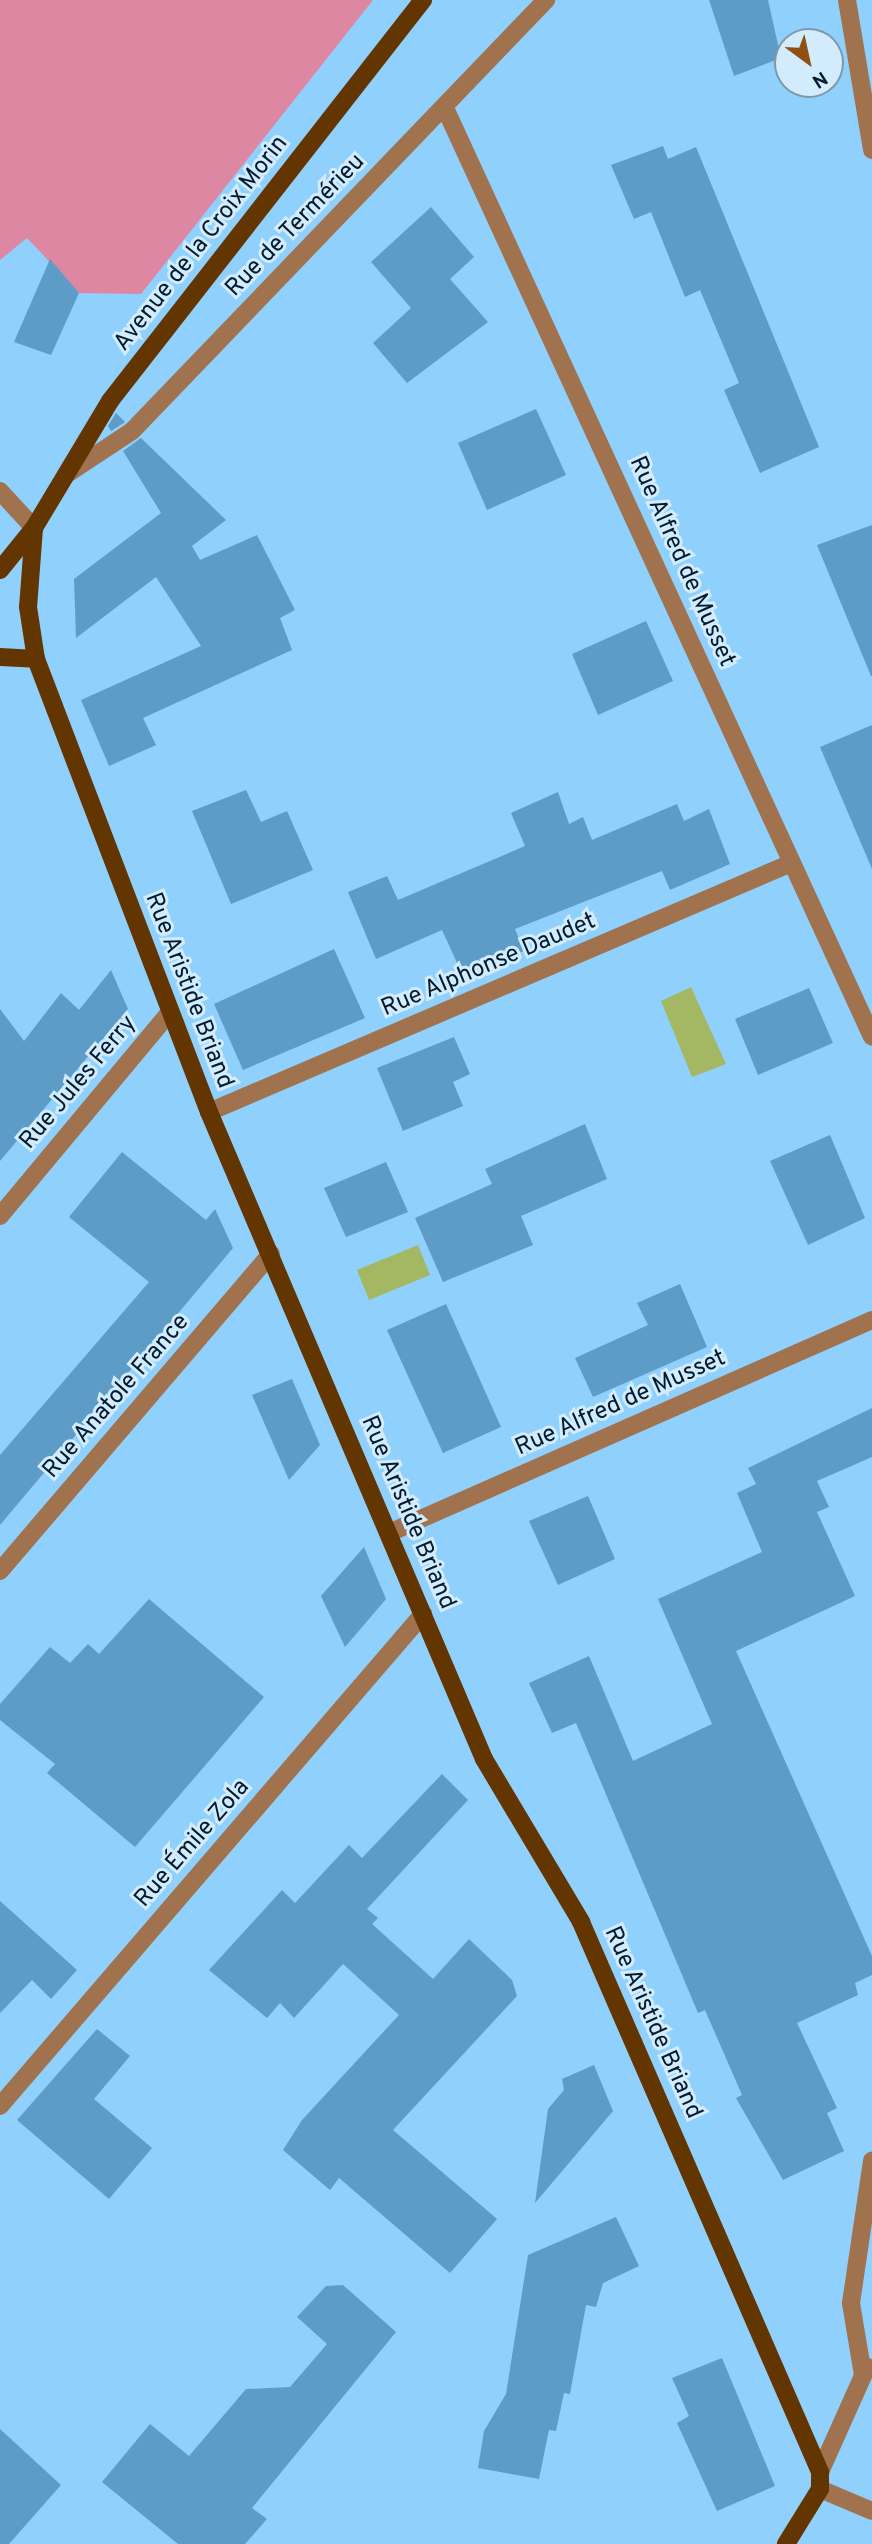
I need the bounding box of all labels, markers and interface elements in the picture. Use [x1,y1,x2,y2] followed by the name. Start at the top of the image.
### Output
[774,28,844,98] north arrow
[807,65,832,93] text: N
[109,130,295,358] street label: Avenue de la Croix Morin
[220,148,372,304] street label: Rue de Termérieu
[621,452,741,672] street label: Rue Alfred de Musset
[137,889,239,1093] street label: Rue Aristide Briand
[377,908,601,1024] street label: Rue Alphonse Daudet
[15,1010,143,1156] street label: Rue Jules Ferry
[37,1309,197,1485] street label: Rue Anatole France
[511,1344,731,1464] street label: Rue Alfred de Musset
[353,1412,461,1614] street label: Rue Aristide Briand
[129,1774,257,1914] street label: Rue Émile Zola
[596,1922,708,2124] street label: Rue Aristide Briand

